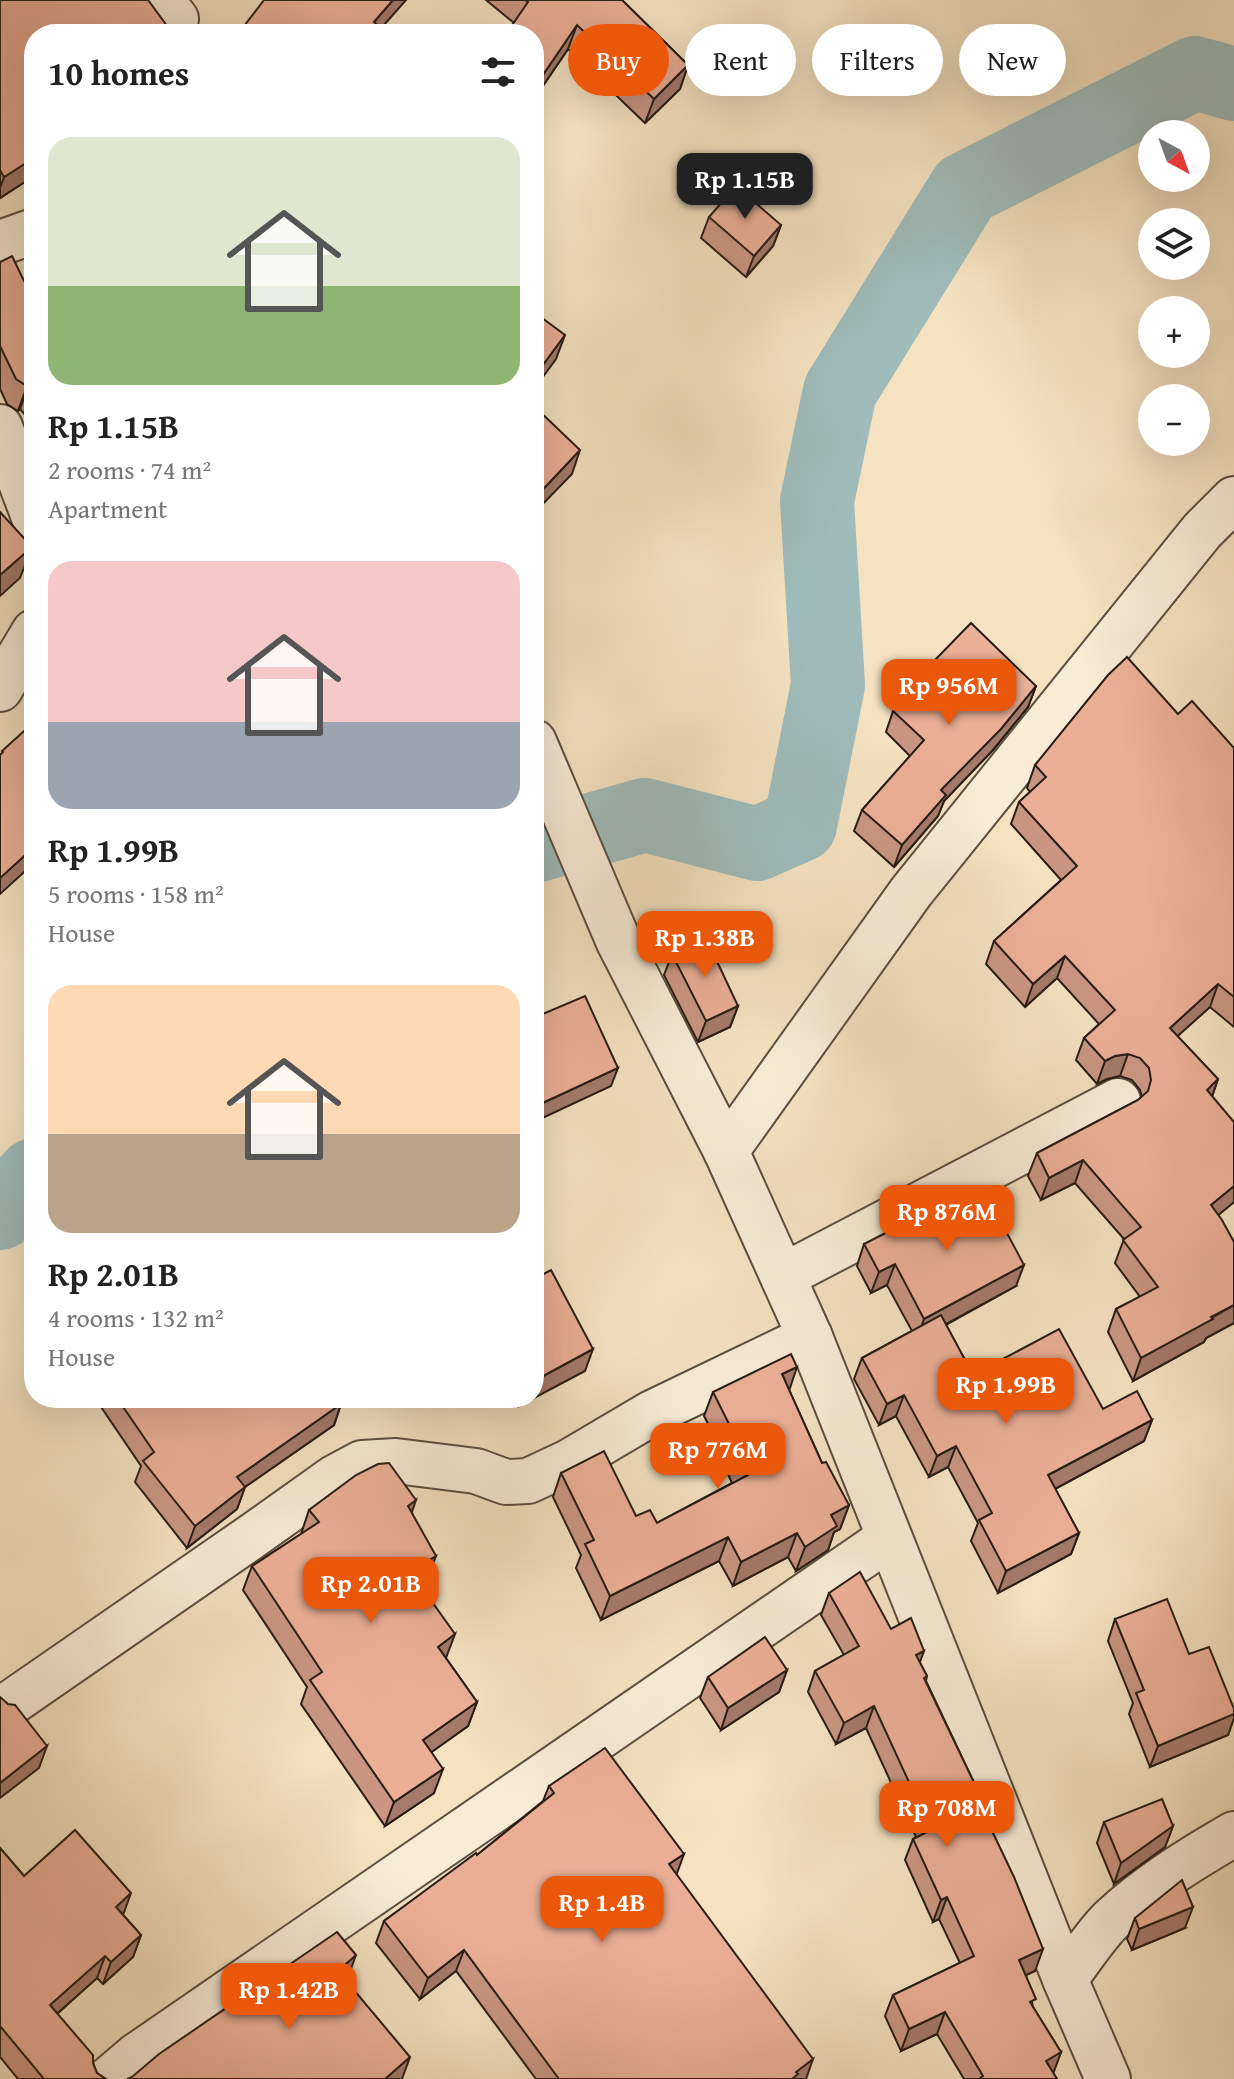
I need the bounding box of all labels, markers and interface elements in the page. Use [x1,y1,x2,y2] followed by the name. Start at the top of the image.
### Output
[568,24,669,96] chip: Buy
[685,24,796,96] chip: Rent
[812,24,943,96] chip: Filters
[959,24,1066,96] chip: New
[48,48,189,97] text: 10 homes
[476,50,520,94] icon: filters
[1138,120,1210,192] north arrow
[1138,120,1210,456] map controls
[662,153,828,221] pin: Rp 1.15B
[695,159,795,198] text: Rp 1.15B
[212,189,356,333] icon: home
[1138,208,1210,280] button: layers
[1138,296,1210,368] button: +
[1138,384,1210,456] button: −
[48,401,179,450] text: Rp 1.15B
[48,450,211,489] text: 2 rooms · 74 m²
[48,489,167,528] text: Apartment
[212,613,356,757] icon: home
[875,659,1023,727] pin: Rp 956M
[899,665,999,704] text: Rp 956M
[48,825,179,874] text: Rp 1.99B
[48,874,224,913] text: 5 rooms · 158 m²
[622,911,788,979] pin: Rp 1.38B
[48,913,115,952] text: House
[655,917,755,956] text: Rp 1.38B
[212,1037,356,1181] icon: home
[873,1185,1021,1253] pin: Rp 876M
[897,1191,997,1230] text: Rp 876M
[48,1249,179,1298] text: Rp 2.01B
[48,1298,224,1337] text: 4 rooms · 132 m²
[48,1337,115,1376] text: House
[923,1358,1089,1426] pin: Rp 1.99B
[956,1364,1056,1403] text: Rp 1.99B
[644,1423,792,1491] pin: Rp 776M
[668,1429,768,1468] text: Rp 776M
[288,1557,454,1625] pin: Rp 2.01B
[321,1563,421,1602] text: Rp 2.01B
[873,1781,1021,1849] pin: Rp 708M
[897,1787,997,1826] text: Rp 708M
[528,1876,676,1944] pin: Rp 1.4B
[559,1882,646,1921] text: Rp 1.4B
[206,1963,372,2031] pin: Rp 1.42B
[239,1969,339,2008] text: Rp 1.42B

